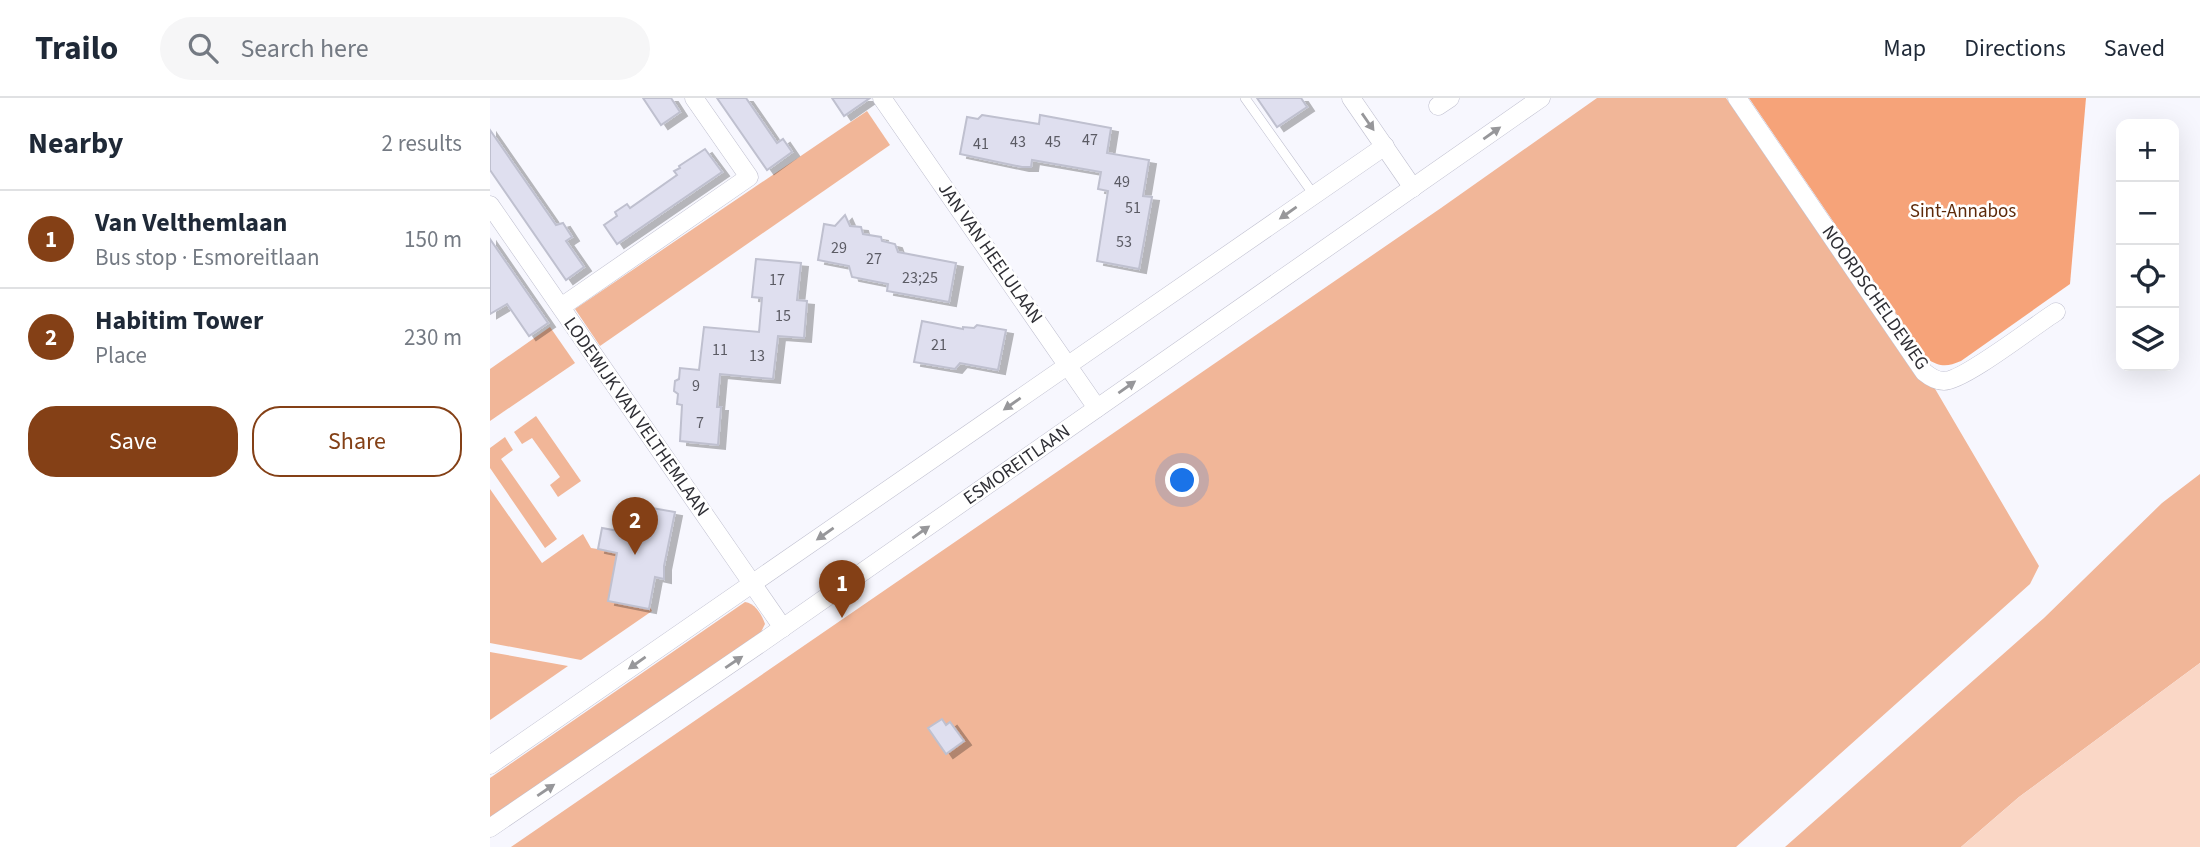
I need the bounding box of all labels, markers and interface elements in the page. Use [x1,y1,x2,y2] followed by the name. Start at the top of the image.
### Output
[160,17,650,80] search box
[35,25,118,72] text: Trailo
[184,29,222,67] icon: search
[240,30,369,67] text: Search here
[1883,31,1926,66] text: Map
[1964,31,2066,66] text: Directions
[2104,31,2165,66] text: Saved
[1361,113,1375,131] one-way arrow
[2116,119,2179,371] map controls
[2116,119,2179,182] button: +
[28,122,123,165] text: Nearby
[1483,126,1501,140] one-way arrow
[382,127,462,160] text: 2 results
[1082,129,1098,151] house number: 47
[1010,131,1026,153] house number: 43
[1045,131,1061,153] house number: 45
[973,133,989,155] house number: 41
[1114,171,1130,193] house number: 49
[931,177,1049,329] street label: JAN VAN HEELULAAN
[2116,182,2179,245] button: −
[1125,197,1141,219] house number: 51
[1910,198,2016,225] park label: Sint-Annabos
[95,204,287,241] text: Van Velthemlaan
[1279,206,1297,220] one-way arrow
[1815,220,1935,376] street label: NOORDSCHELDEWEG
[45,223,57,256] text: 1
[404,223,462,256] text: 150 m
[1116,231,1132,253] house number: 53
[831,237,847,259] house number: 29
[95,241,320,274] text: Bus stop · Esmoreitlaan
[2116,245,2179,308] button: locate
[866,248,882,270] house number: 27
[902,267,938,289] house number: 23;25
[769,269,785,291] house number: 17
[95,302,263,339] text: Habitim Tower
[775,305,791,327] house number: 15
[2116,308,2179,371] button: layers
[557,312,715,522] street label: LODEWIJK VAN VELTHEMLAAN
[45,321,57,354] text: 2
[404,321,462,354] text: 230 m
[931,334,947,356] house number: 21
[95,339,147,372] text: Place
[712,339,728,361] house number: 11
[749,345,765,367] house number: 13
[692,375,700,397] house number: 9
[1118,380,1136,394] one-way arrow
[1003,397,1021,411] one-way arrow
[28,406,238,477] button: Save
[252,406,462,477] button: Share
[696,412,704,434] house number: 7
[958,418,1076,512] street label: ESMOREITLAAN
[1165,463,1199,497] your location
[612,497,658,555] pin: 2
[912,525,930,539] one-way arrow
[815,527,834,540] one-way arrow
[819,560,865,618] pin: 1
[725,655,743,669] one-way arrow
[628,656,647,669] one-way arrow
[537,783,555,797] one-way arrow

